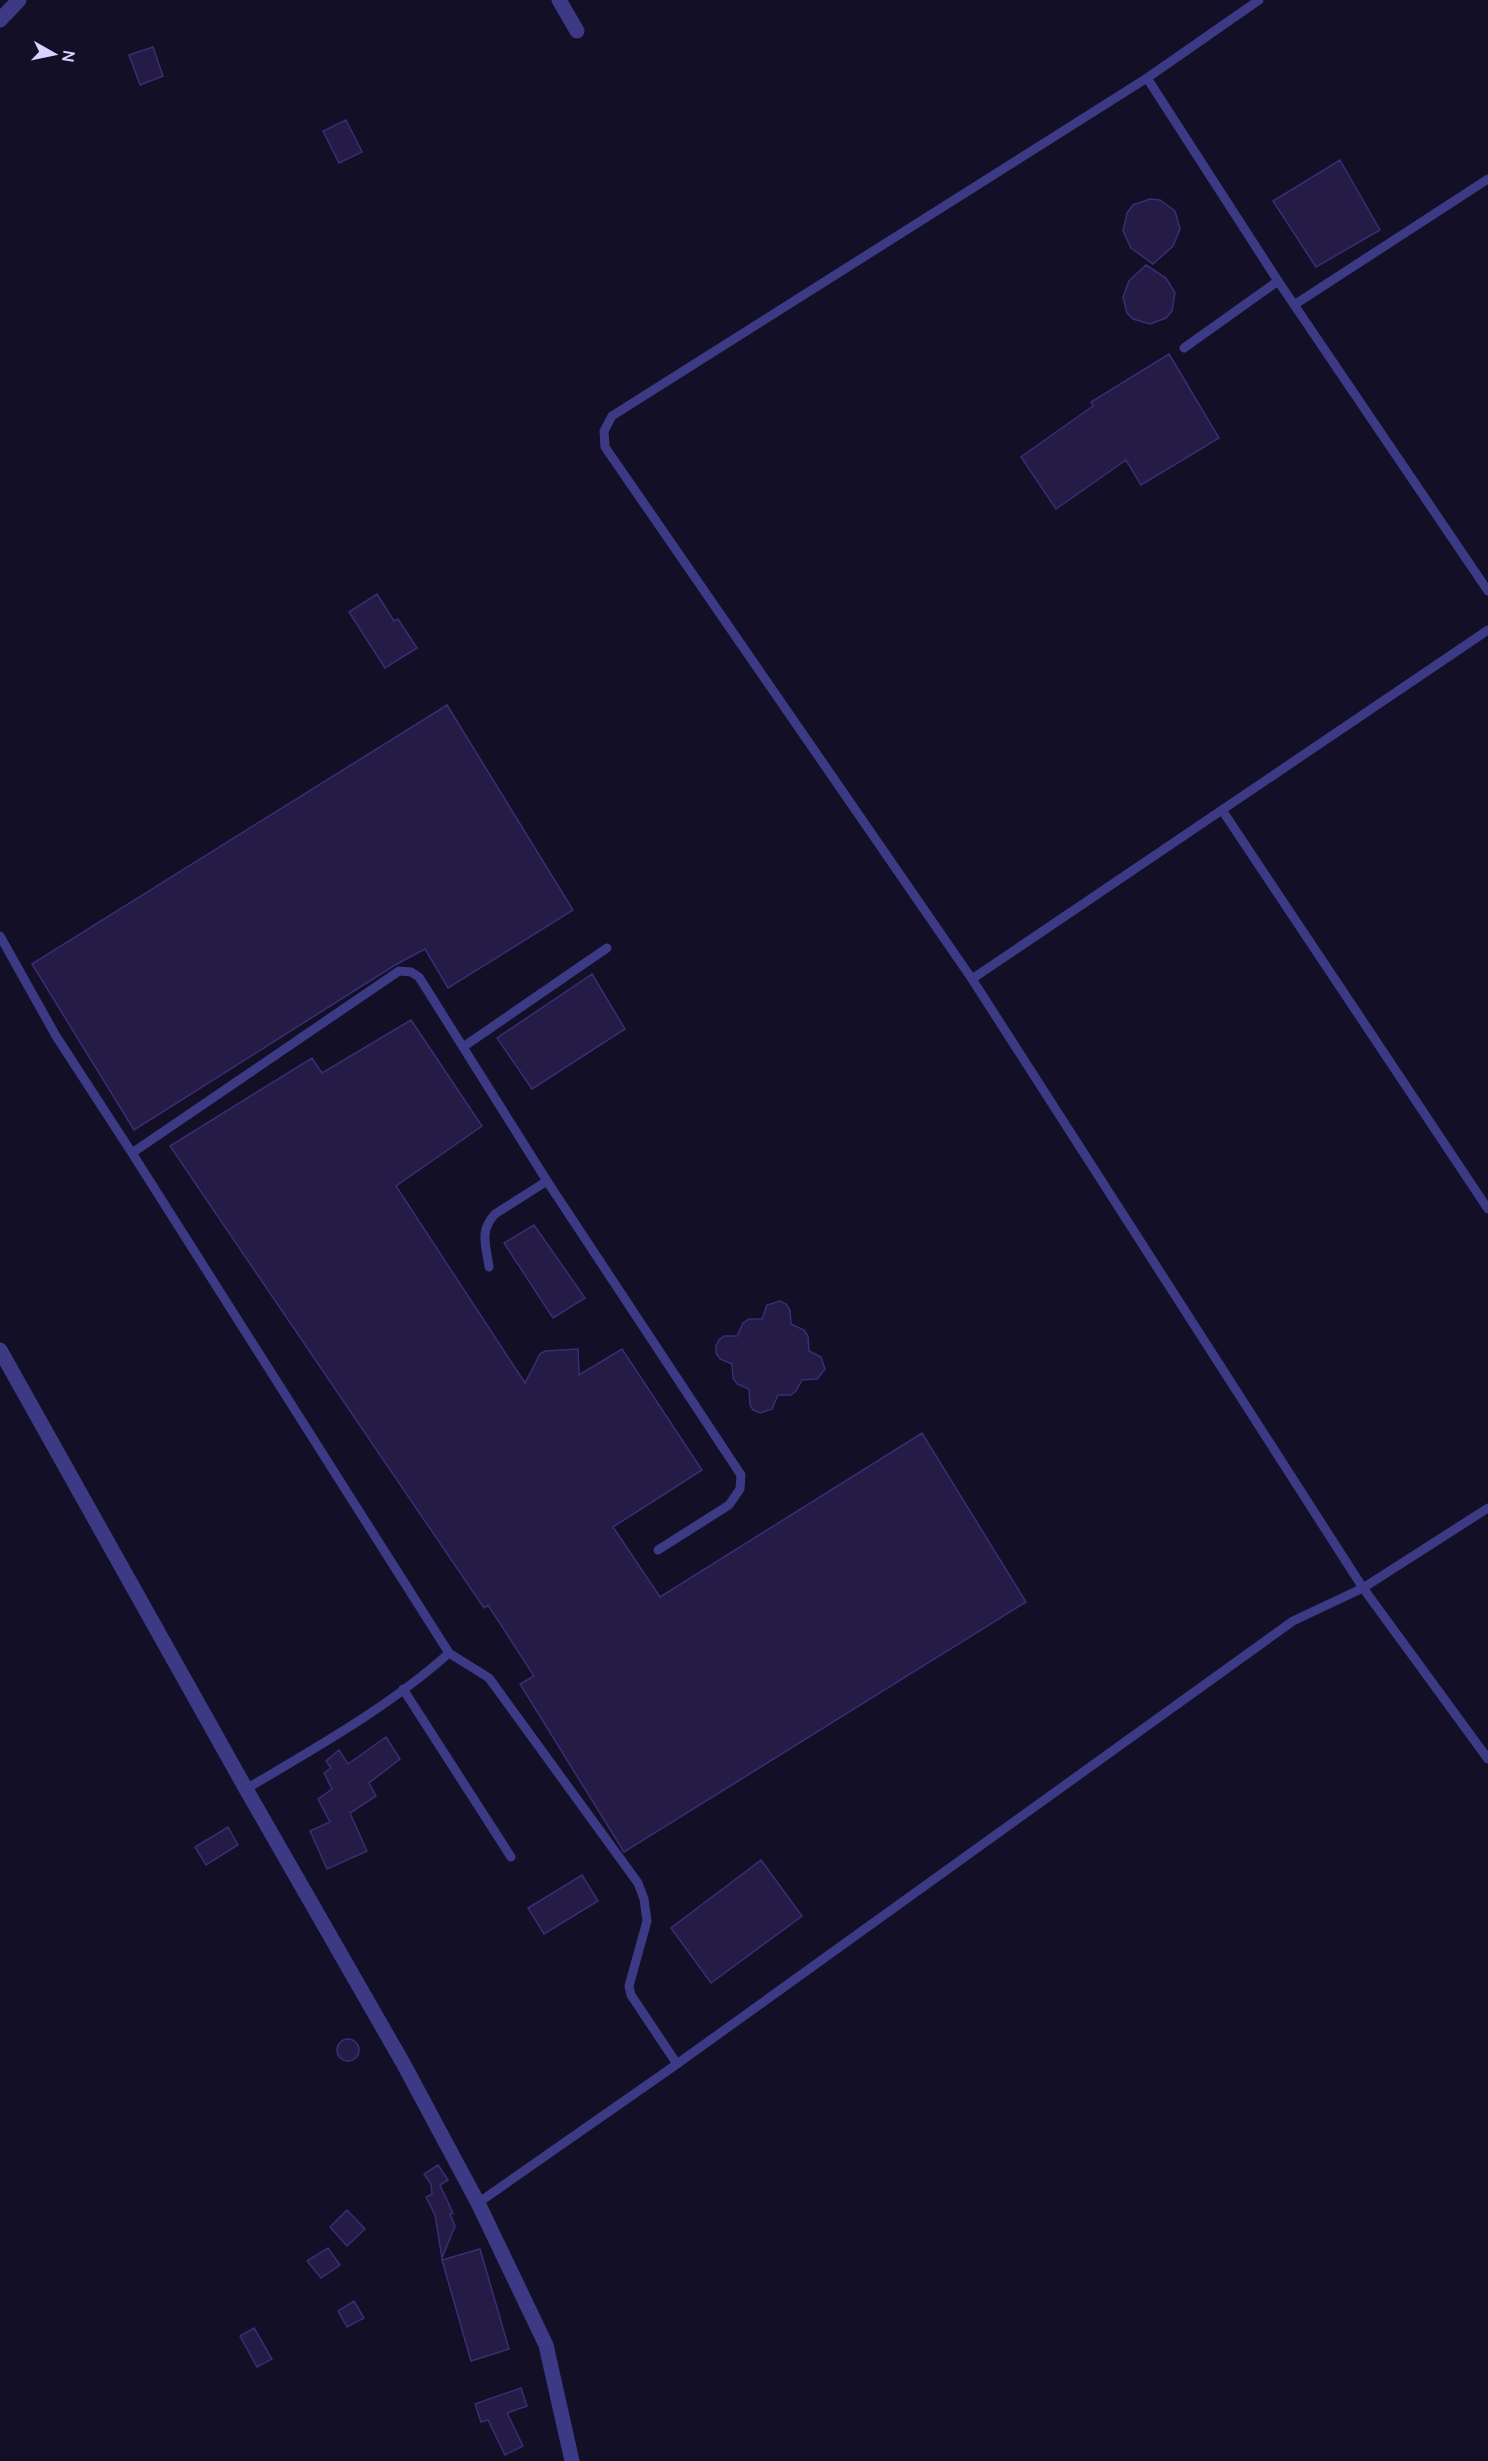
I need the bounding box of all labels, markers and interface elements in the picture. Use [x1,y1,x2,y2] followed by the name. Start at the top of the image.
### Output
[24,24,84,84] north arrow
[57,49,81,64] text: N

